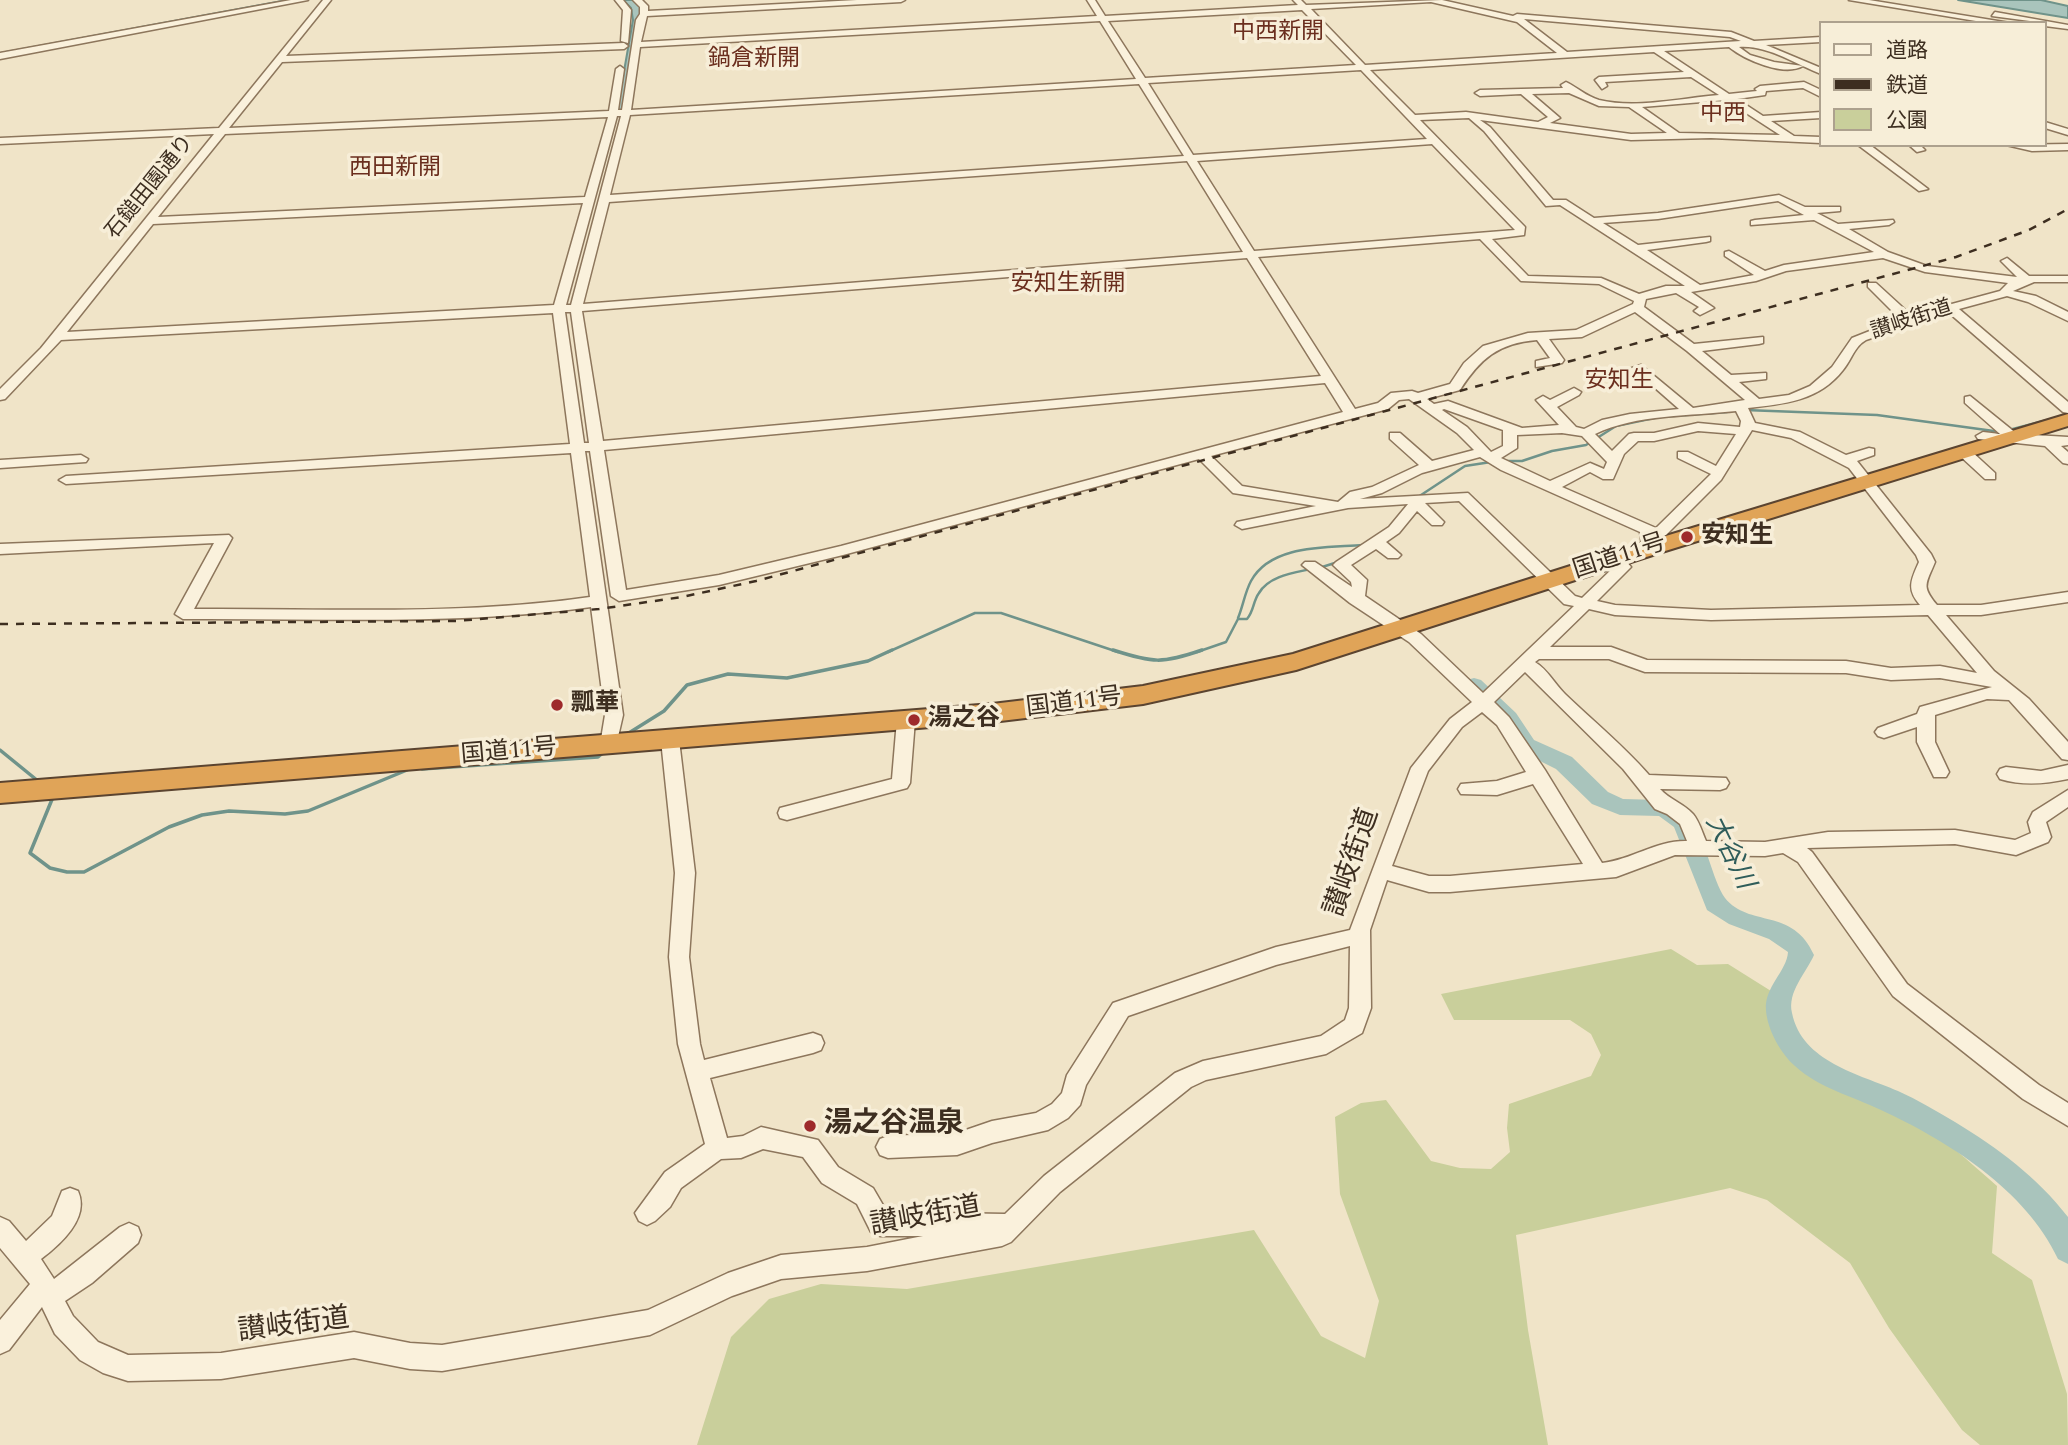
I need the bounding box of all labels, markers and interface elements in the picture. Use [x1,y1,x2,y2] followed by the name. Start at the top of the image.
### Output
[1232,19,1324,47] district label: 中西新開
[1820,21,2047,147] legend
[1886,35,1928,67] text: 道路
[708,46,800,74] district label: 鍋倉新開
[1886,70,1928,102] text: 鉄道
[1700,101,1746,129] district label: 中西
[1886,105,1928,137] text: 公園
[102,131,200,245] street label: 石鎚田園通り
[349,155,441,183] district label: 西田新開
[1011,271,1125,299] district label: 安知生新開
[1868,296,1956,346] street label: 讃岐街道
[1585,368,1653,396] district label: 安知生
[1701,523,1773,551] place label: 安知生
[1570,529,1670,587] street label: 国道11号
[1679,529,1695,545] marker: 安知生
[1025,684,1123,724] street label: 国道11号
[571,691,619,719] place label: 瓢華
[549,697,565,713] marker: 瓢華
[928,706,1000,734] place label: 湯之谷
[906,712,922,728] marker: 湯之谷
[460,734,558,772] street label: 国道11号
[1320,805,1388,921] street label: 讃岐街道
[1697,811,1759,895] water label: 大谷川
[824,1109,964,1143] place label: 湯之谷温泉
[802,1118,818,1134] marker: 湯之谷温泉
[868,1192,984,1244] street label: 讃岐街道
[236,1304,352,1350] street label: 讃岐街道

